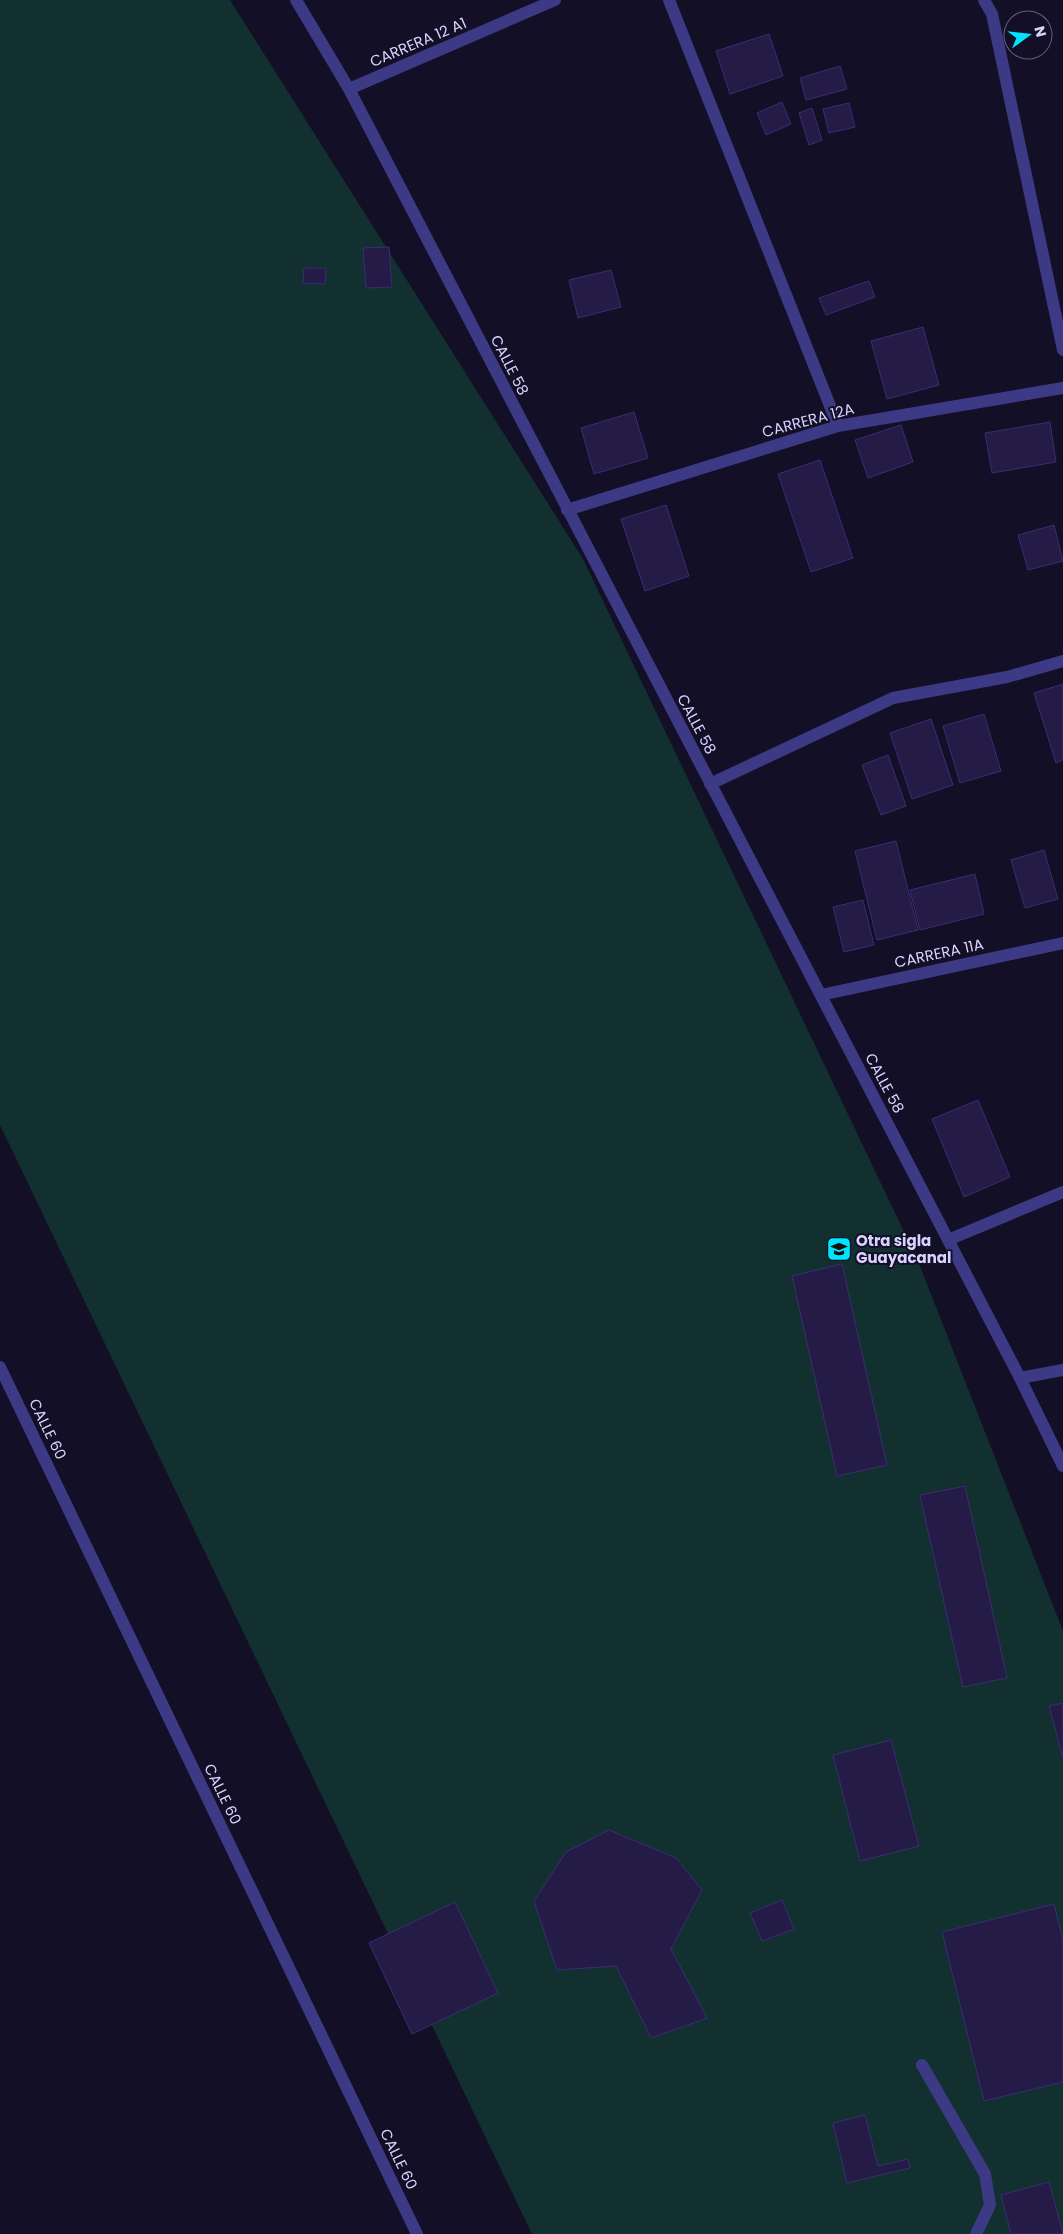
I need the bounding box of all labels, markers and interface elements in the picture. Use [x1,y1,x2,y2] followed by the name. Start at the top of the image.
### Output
[1003,10,1053,60] north arrow
[366,12,470,72] street label: CARRERA 12 A1
[1030,24,1052,39] text: N
[486,331,534,399] street label: CALLE 58
[760,398,856,442] street label: CARRERA 12A
[672,690,722,758] street label: CALLE 58
[893,933,985,973] street label: CARRERA 11A
[860,1049,910,1117] street label: CALLE 58
[856,1230,951,1268] place label: Otra sigla Guayacanal
[826,1236,852,1262] school or university icon: Otra sigla Guayacanal
[24,1395,72,1463] street label: CALLE 60
[199,1760,247,1828] street label: CALLE 60
[375,2125,423,2193] street label: CALLE 60

